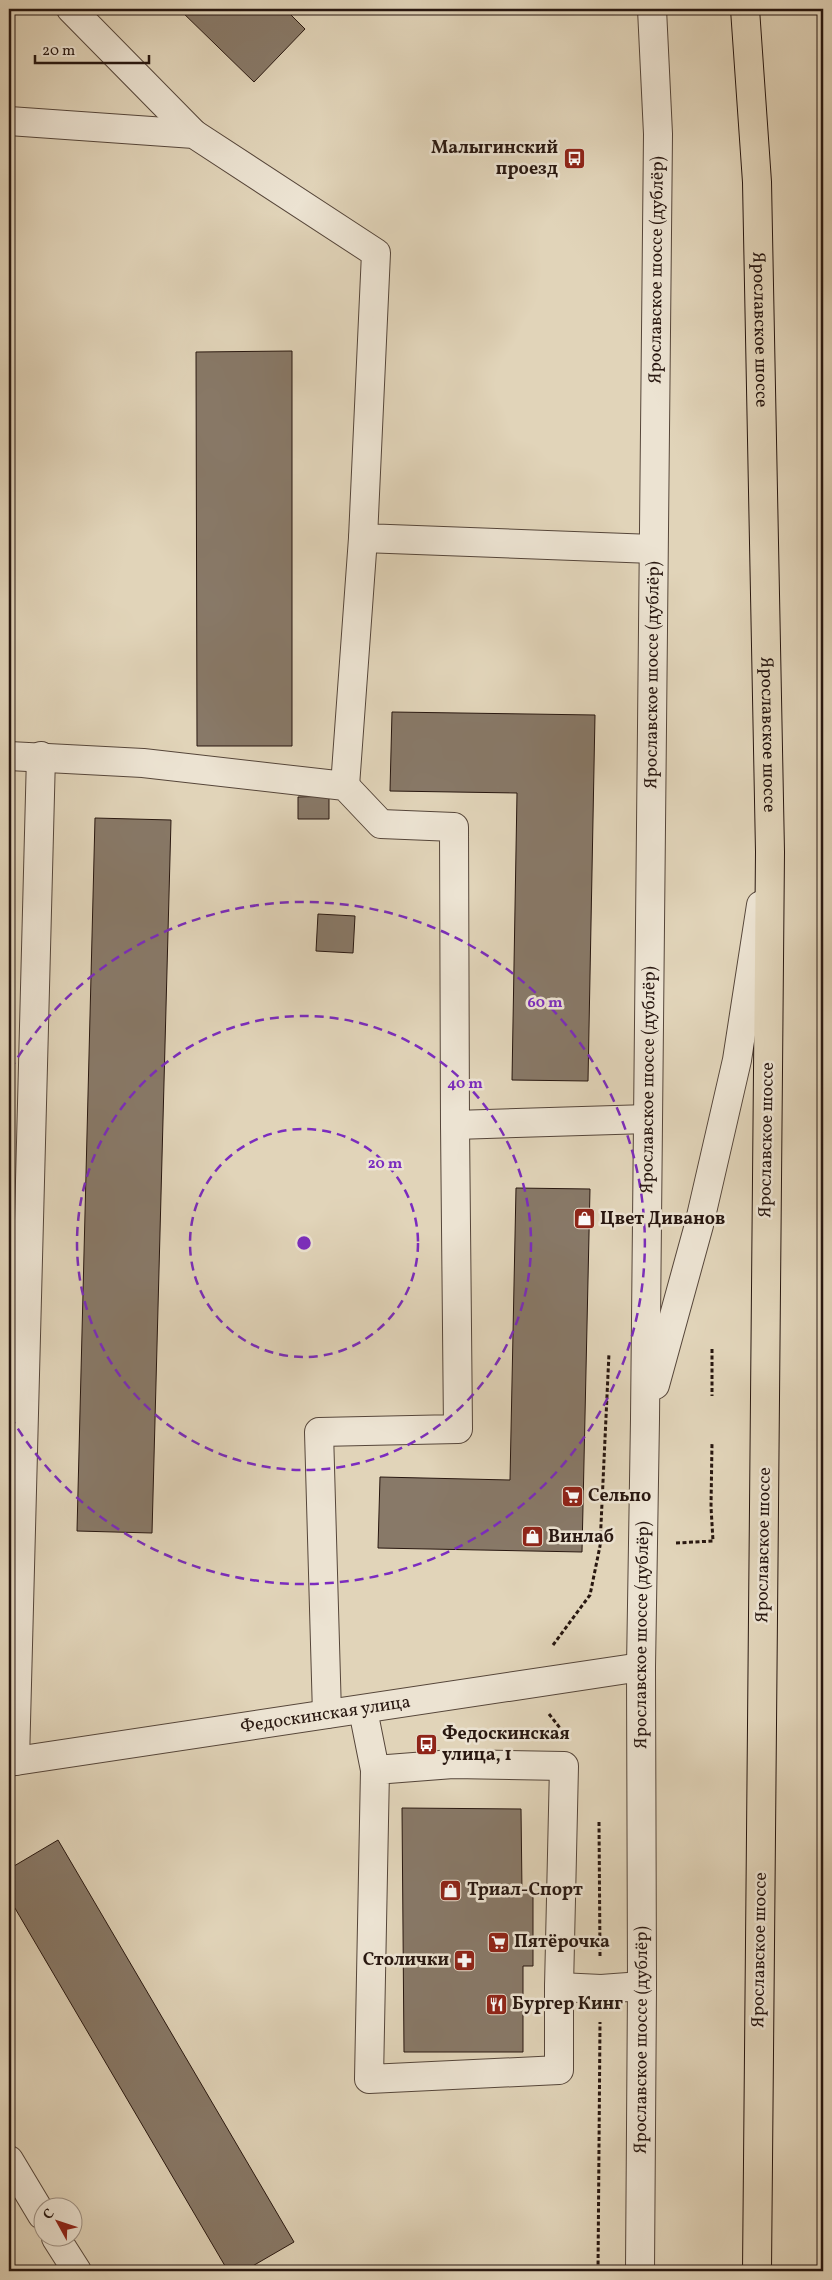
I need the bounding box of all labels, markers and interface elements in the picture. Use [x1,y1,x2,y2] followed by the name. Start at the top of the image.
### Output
[35,32,149,64] scale bar
[42,41,75,62] text: 20 m
[431,136,558,182] place label: Малыгинский проезд
[562,146,586,170] bus stop icon: Малыгинский проезд
[643,156,670,384] street label: Ярославское шоссе (дублёр)
[746,251,774,408] street label: Ярославское шоссе
[639,561,666,789] street label: Ярославское шоссе (дублёр)
[754,656,782,813] street label: Ярославское шоссе
[635,966,662,1194] street label: Ярославское шоссе (дублёр)
[528,993,563,1014] text: 60 m
[753,1062,781,1218] street label: Ярославское шоссе
[447,1074,483,1095] text: 40 m
[368,1154,403,1175] text: 20 m
[572,1207,596,1231] shop icon: Цвет Диванов
[600,1207,725,1232] place label: Цвет Диванов
[295,1234,313,1252] centre of rings
[750,1467,778,1623] street label: Ярославское шоссе
[560,1484,584,1508] supermarket icon: Сельпо
[588,1484,651,1509] place label: Сельпо
[628,1521,656,1749] street label: Ярославское шоссе (дублёр)
[520,1525,544,1549] shop icon: Винлаб
[548,1525,614,1550] place label: Винлаб
[239,1689,412,1740] street label: Федоскинская улица
[442,1722,570,1768] place label: Федоскинская улица, 1
[414,1732,438,1756] bus stop icon: Федоскинская улица, 1
[746,1872,774,2028] street label: Ярославское шоссе
[439,1878,463,1902] shop icon: Триал-Спорт
[467,1878,583,1903] place label: Триал-Спорт
[628,1926,655,2154] street label: Ярославское шоссе (дублёр)
[486,1930,510,1954] supermarket icon: Пятёрочка
[514,1930,610,1955] place label: Пятёрочка
[363,1948,449,1973] place label: Столички
[453,1948,477,1972] pharmacy icon: Столички
[484,1992,508,2016] restaurant icon: Бургер Кинг
[512,1992,623,2017] place label: Бургер Кинг
[32,2198,82,2248] north arrow
[39,2205,59,2224] text: С

